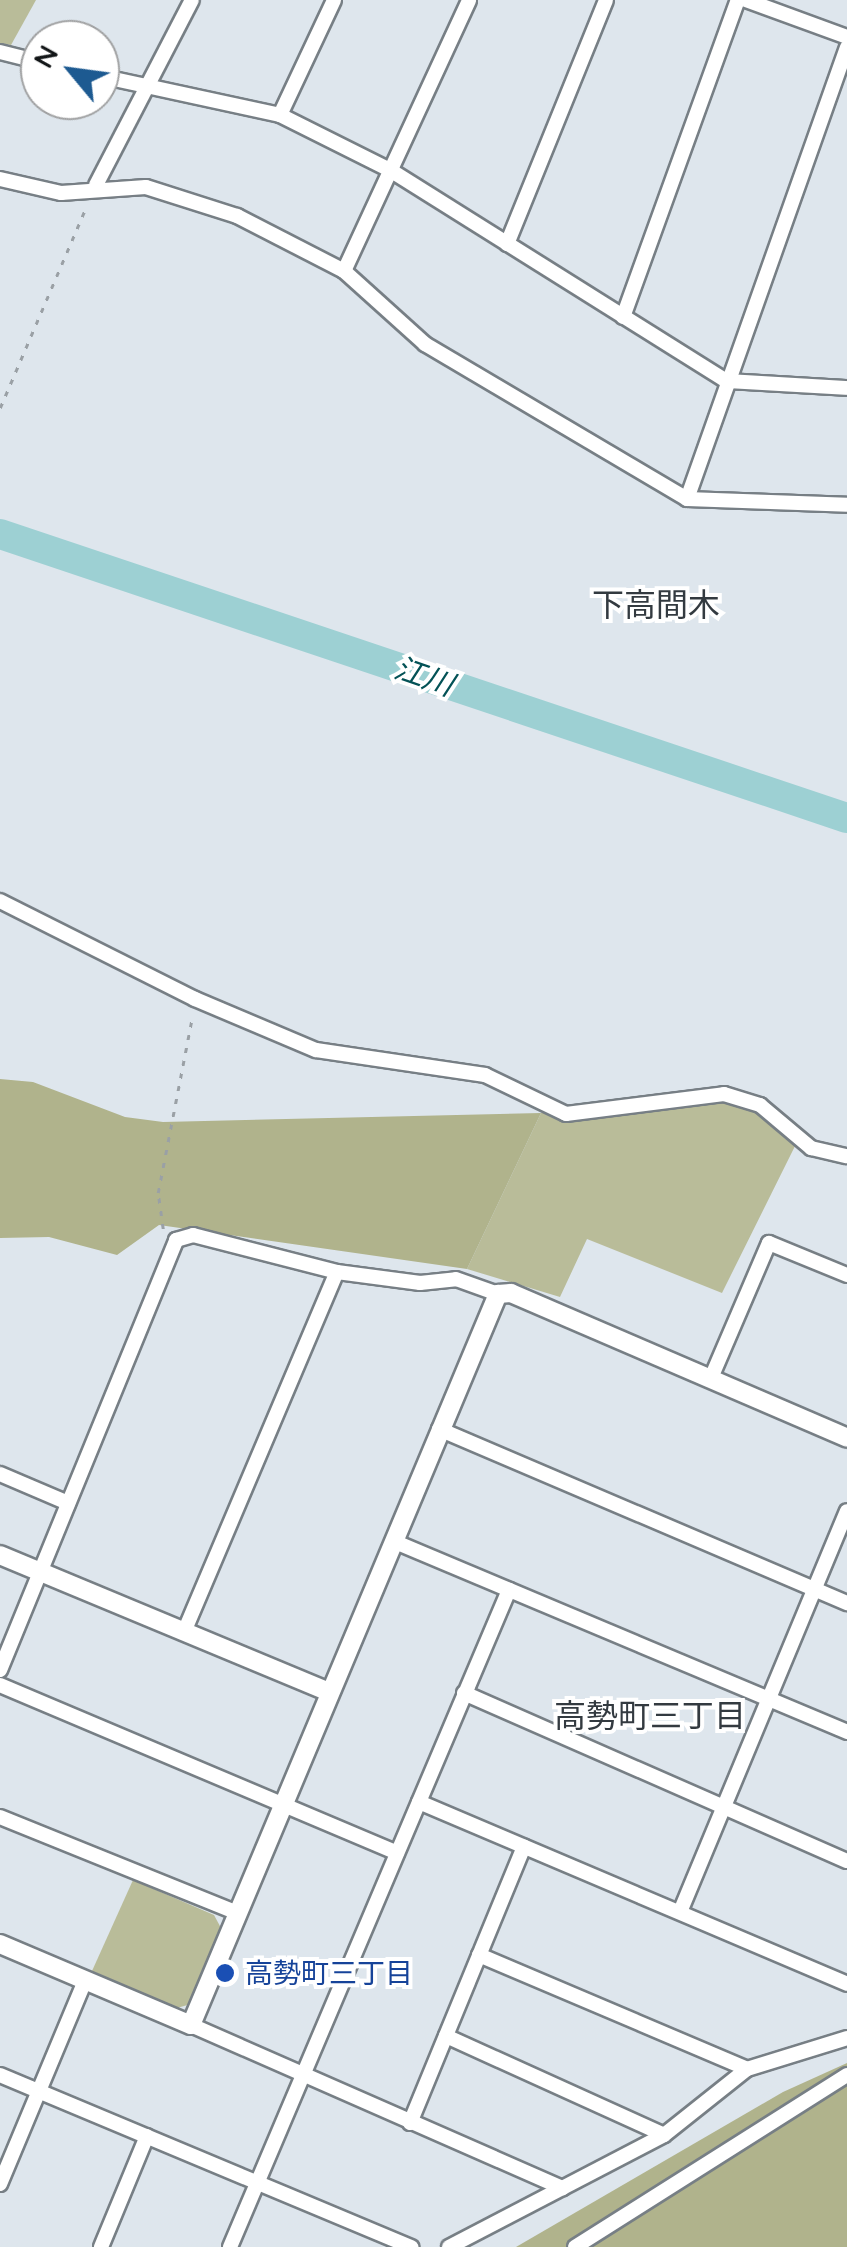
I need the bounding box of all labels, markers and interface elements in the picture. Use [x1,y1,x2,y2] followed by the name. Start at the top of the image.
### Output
[20,20,120,120] north arrow
[25,39,65,74] text: N
[592,585,720,623] district label: 下高間木
[390,649,458,703] water label: 江川
[554,1696,746,1734] district label: 高勢町三丁目
[245,1956,413,1990] place label: 高勢町三丁目
[214,1962,236,1984] marker: 高勢町三丁目

